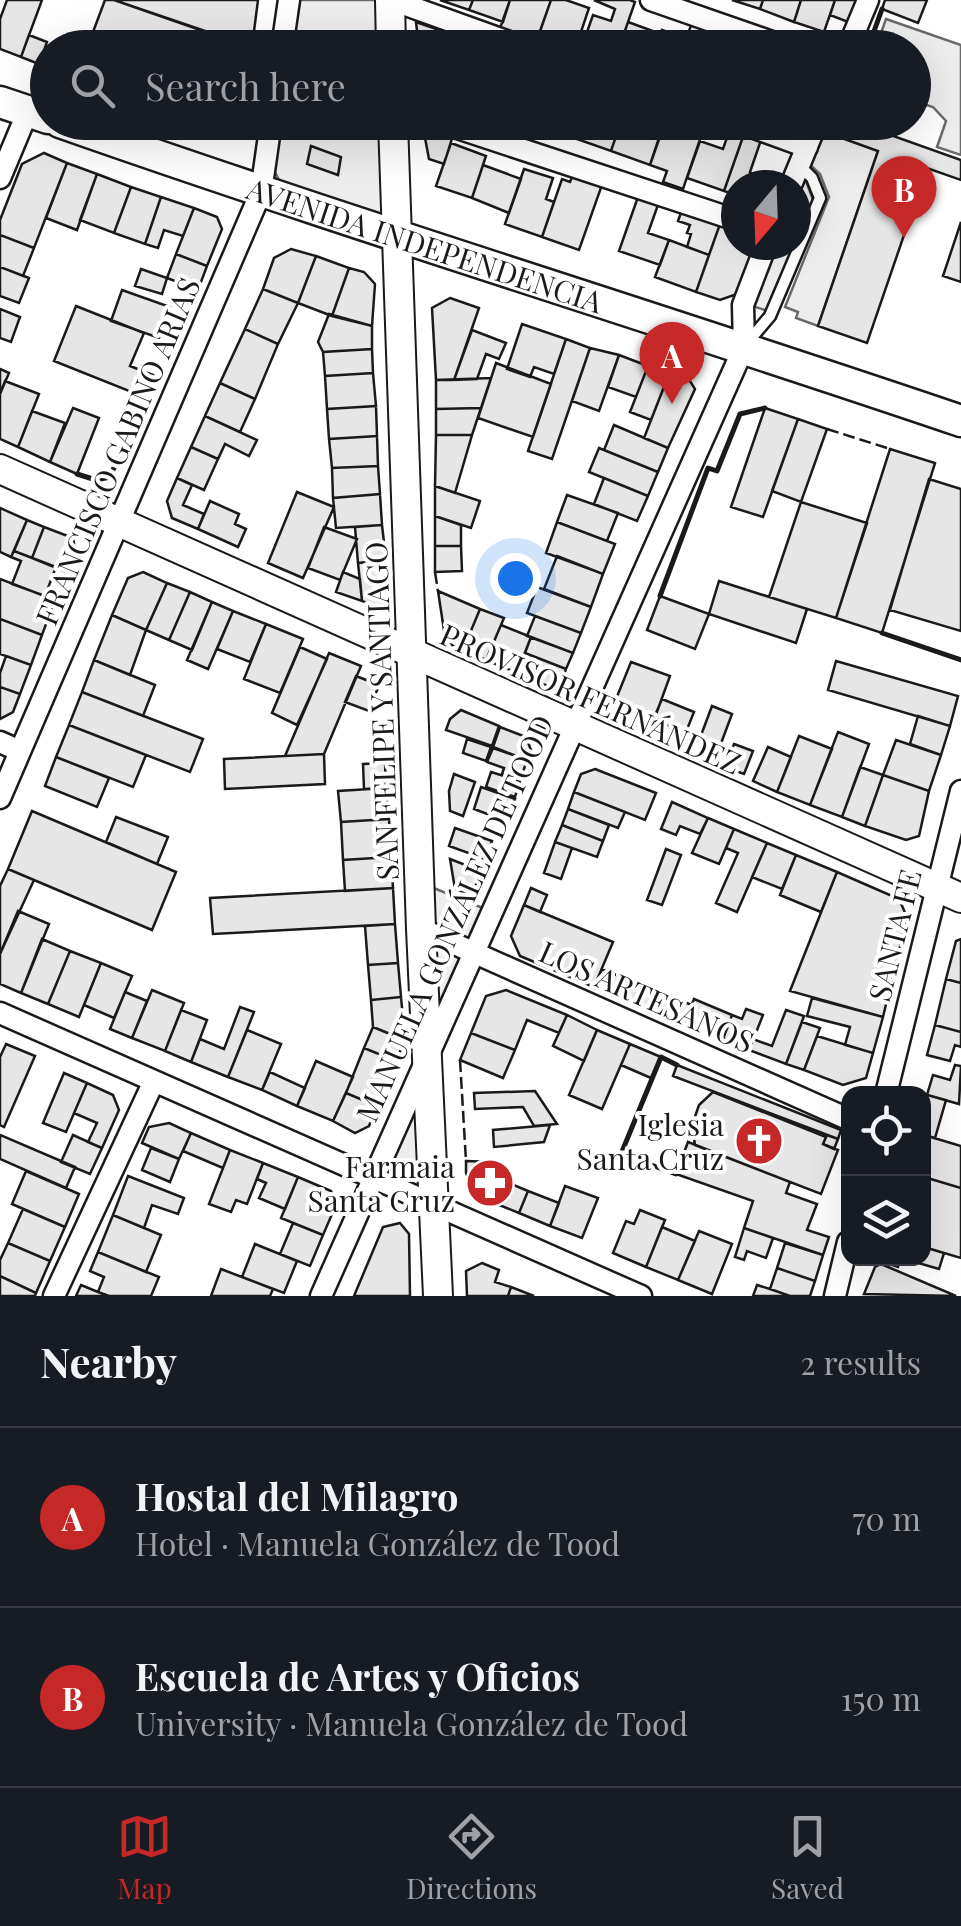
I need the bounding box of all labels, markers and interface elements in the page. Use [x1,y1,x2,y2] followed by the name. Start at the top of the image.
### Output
[30,30,931,140] search box
[65,58,120,113] icon: search
[145,60,346,111] text: Search here
[872,156,936,238] pin: B
[241,167,609,322] street label: AVENIDA INDEPENDENCIA
[721,170,811,260] north arrow
[26,271,208,631] street label: FRANCISCO GABINO ARIAS
[640,322,704,404] pin: A
[355,541,407,881] street label: SAN FELIPE Y SANTIAGO
[490,553,541,604] your location
[434,614,748,782] street label: PROVISOR FERNÁNDEZ
[346,708,562,1128] street label: MANUELA GONZÁLEZ DE TOOD
[858,865,930,1005] street label: SANTA FE
[533,931,761,1061] street label: LOS ARTESANOS
[841,1086,931,1266] map controls
[841,1086,931,1176] button: locate
[577,1104,724,1178] place label: Iglesia Santa Cruz
[733,1115,785,1167] church icon: Iglesia Santa Cruz
[308,1146,455,1220] place label: Farmaia Santa Cruz
[464,1157,516,1209] pharmacy icon: Farmaia Santa Cruz
[841,1176,931,1266] button: layers
[40,1333,177,1389] text: Nearby
[800,1340,921,1383] text: 2 results
[135,1470,458,1521] text: Hostal del Milagro
[62,1496,83,1539] text: A
[852,1496,921,1539] text: 70 m
[135,1521,620,1564] text: Hotel · Manuela González de Tood
[135,1650,580,1701] text: Escuela de Artes y Oficios
[62,1676,83,1719] text: B
[841,1676,921,1719] text: 150 m
[135,1701,688,1744] text: University · Manuela González de Tood
[117,1809,172,1906] tab: Map
[406,1809,537,1906] tab: Directions
[771,1809,844,1906] tab: Saved

